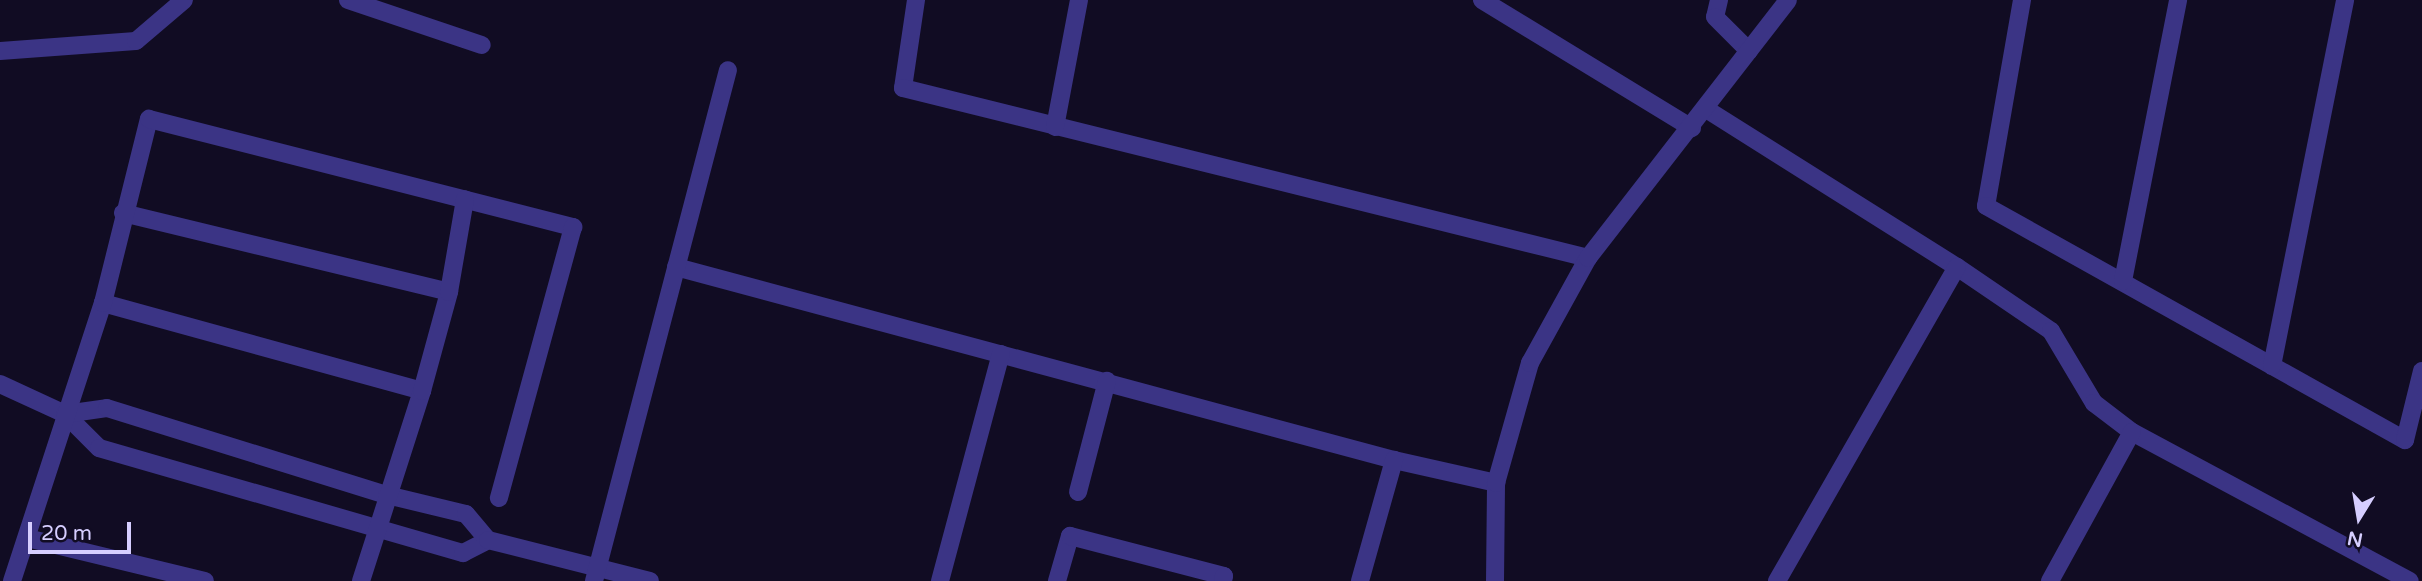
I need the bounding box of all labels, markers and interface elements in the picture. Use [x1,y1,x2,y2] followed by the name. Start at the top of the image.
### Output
[2324,483,2394,553] north arrow
[32,508,135,552] scale bar
[41,521,92,546] text: 20 m
[2345,526,2365,551] text: N

